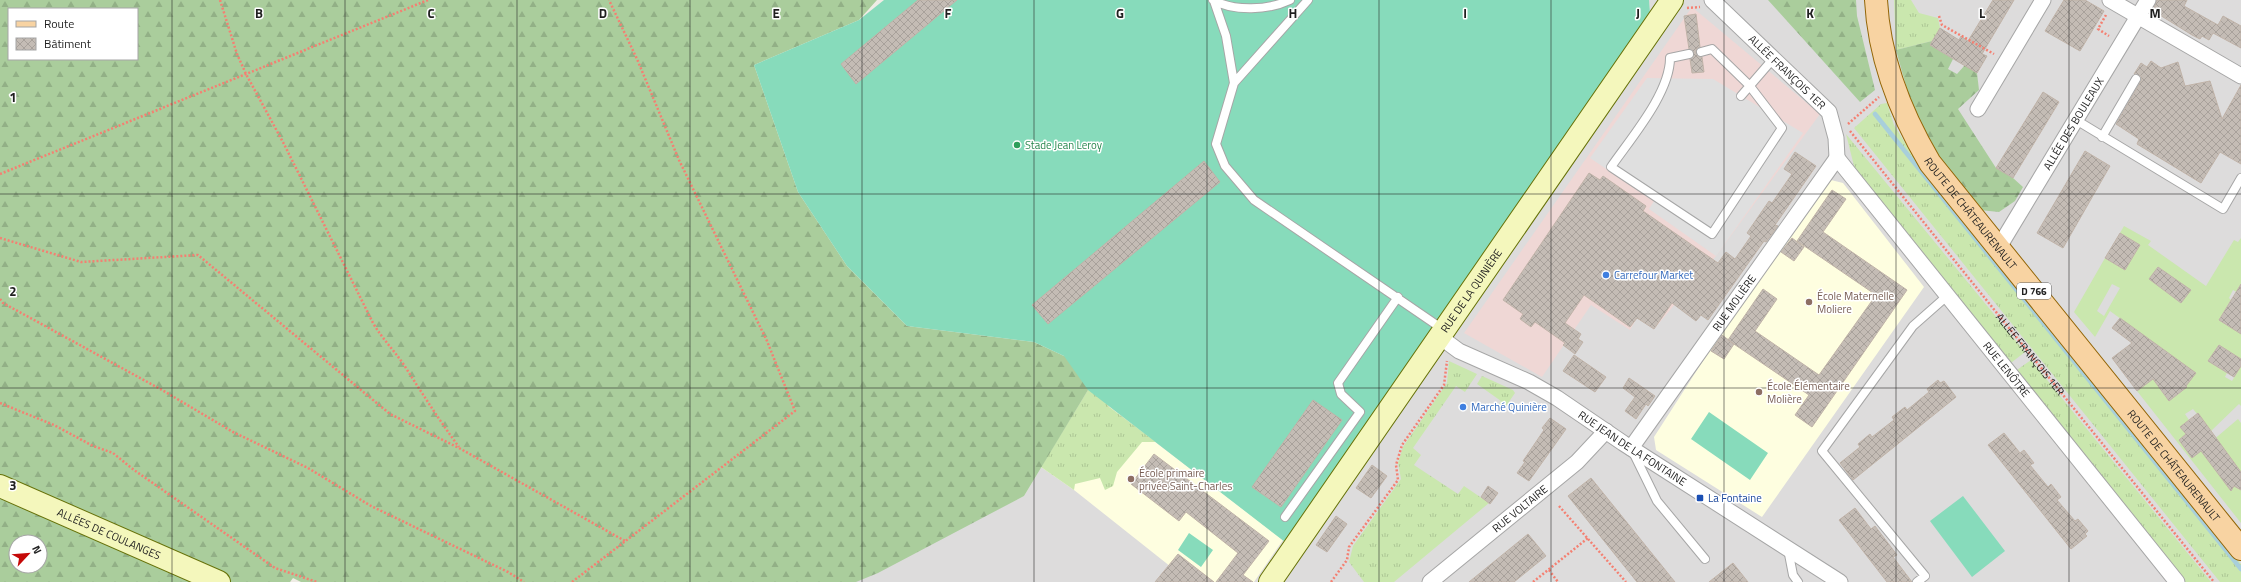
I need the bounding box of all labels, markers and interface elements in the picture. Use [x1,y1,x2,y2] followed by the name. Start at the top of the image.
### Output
[255,3,263,23] text: B
[427,3,435,23] text: C
[599,3,607,23] text: D
[772,3,780,23] text: E
[945,3,952,23] text: F
[1116,3,1124,23] text: G
[1289,3,1297,23] text: H
[1463,3,1467,23] text: I
[1636,3,1640,23] text: J
[1806,3,1814,23] text: K
[1979,3,1985,23] text: L
[2149,3,2161,23] text: M
[8,8,138,60] legend
[44,14,74,33] text: Route
[1745,31,1829,113] street label: ALLÉE FRANÇOIS 1ER
[44,34,92,53] text: Bâtiment
[2039,74,2107,173] street label: ALLÉE DES BOULEAUX
[9,87,17,107] text: 1
[1025,137,1103,153] place label: Stade Jean Leroy
[1012,140,1022,150] marker: Stade Jean Leroy
[1920,154,2021,273] street label: ROUTE DE CHÂTEAURENAULT
[1437,246,1506,336] street label: RUE DE LA QUINIÈRE
[1614,267,1693,283] place label: Carrefour Market
[1601,270,1611,280] marker: Carrefour Market
[1708,271,1760,334] street label: RUE MOLIÈRE
[9,281,17,301] text: 2
[2017,283,2051,299] road number: D 766
[1817,288,1895,317] place label: École Maternelle Moliere
[1804,297,1814,307] marker: École Maternelle Moliere
[1992,310,2068,399] street label: ALLÉE FRANÇOIS 1ER
[1979,338,2034,401] street label: RUE LENÔTRE
[1767,378,1850,407] place label: École Élémentaire Molière
[1754,387,1764,397] marker: École Élémentaire Molière
[1471,399,1547,415] place label: Marché Quinière
[1458,402,1468,412] marker: Marché Quinière
[2124,406,2224,525] street label: ROUTE DE CHÂTEAURENAULT
[1575,407,1690,490] street label: RUE JEAN DE LA FONTAINE
[1139,465,1232,494] place label: École primaire privée Saint-Charles
[1126,474,1136,484] marker: École primaire privée Saint-Charles
[9,475,17,495] text: 3
[1489,481,1551,536] street label: RUE VOLTAIRE
[1708,490,1762,506] place label: La Fontaine
[1695,493,1705,503] marker: La Fontaine
[55,504,163,564] street label: ALLÉES DE COULANGES
[8,534,48,574] north arrow
[28,543,46,557] text: N

